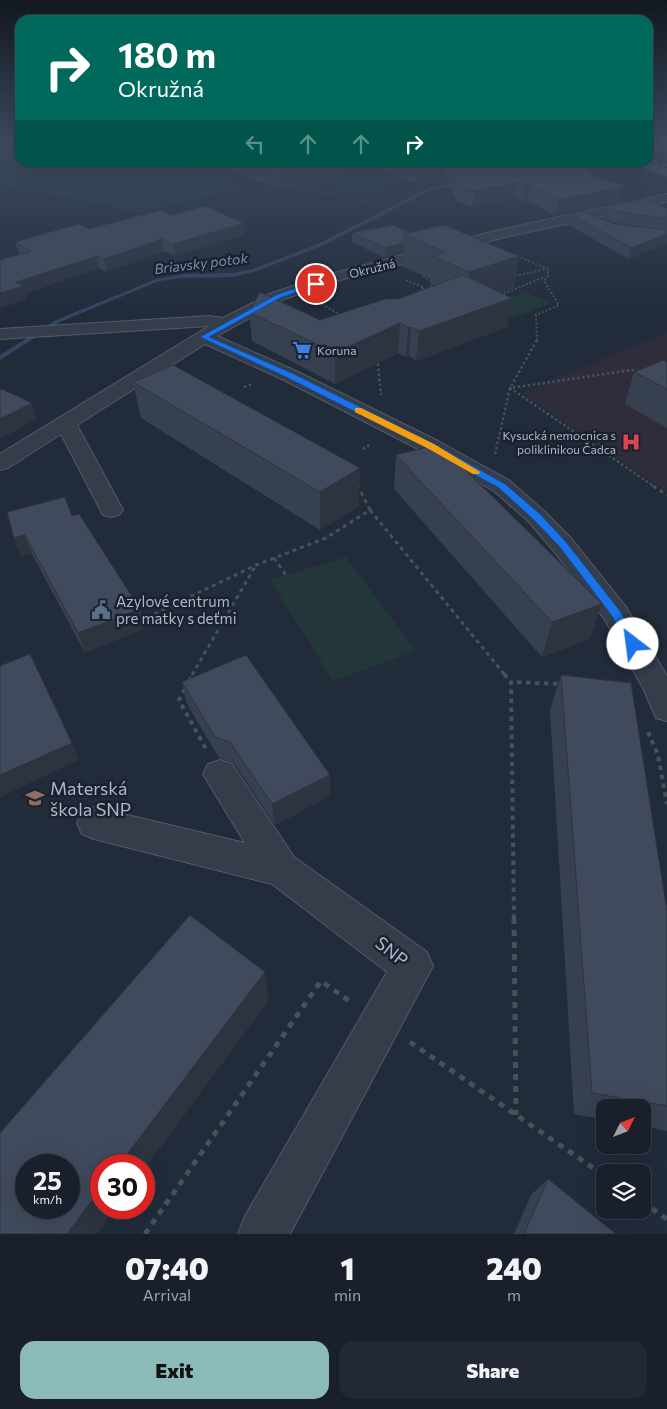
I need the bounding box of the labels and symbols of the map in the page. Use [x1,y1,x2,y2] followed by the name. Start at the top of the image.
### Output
[153,249,249,277] water label: Briavsky potok
[348,256,396,280] street label: Okružná
[295,263,337,305] pin
[291,339,313,361] supermarket icon: Koruna
[317,343,356,357] place label: Koruna
[502,428,616,456] place label: Kysucká nemocnica s poliklinikou Čadca
[620,431,642,453] hospital icon: Kysucká nemocnica s poliklinikou Čadca
[116,592,237,627] place label: Azylové centrum pre matky s deťmi
[90,599,112,621] public building icon: Azylové centrum pre matky s deťmi
[606,617,658,669] position arrow
[50,777,131,820] place label: Materská škola SNP
[24,787,46,809] school or university icon: Materská škola SNP
[371,931,413,971] street label: SNP
[596,1099,651,1154] north arrow
[90,1154,155,1219] speed limit sign: 30

